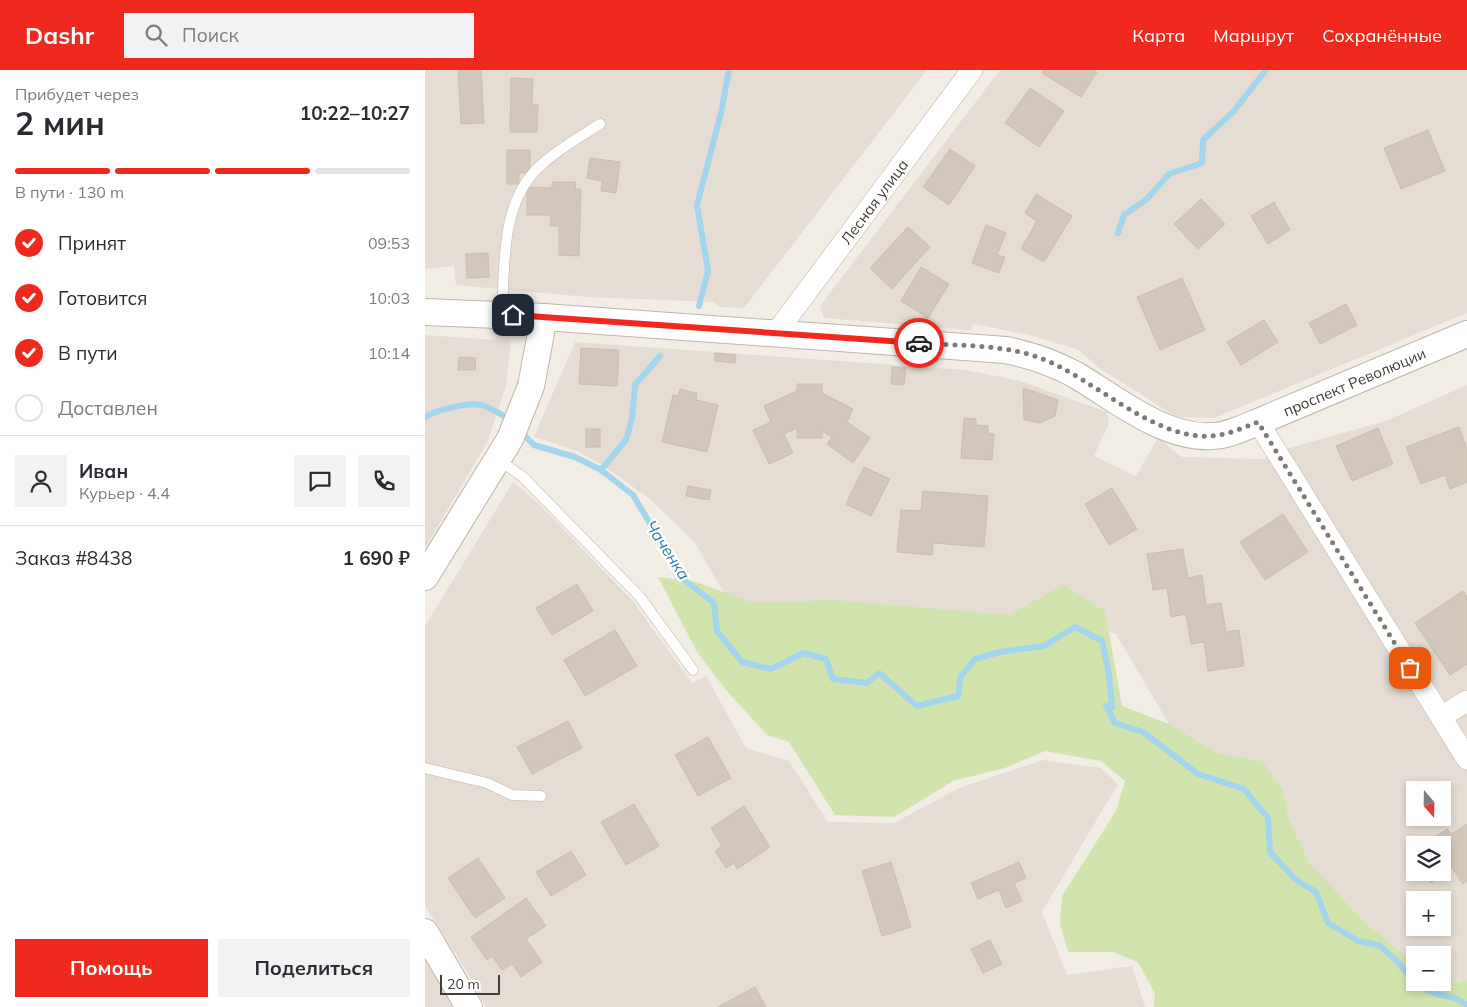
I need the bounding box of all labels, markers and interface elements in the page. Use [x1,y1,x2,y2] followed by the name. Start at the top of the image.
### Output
[124,13,474,58] search box
[25,20,94,50] text: Dashr
[142,21,170,49] icon: search
[182,23,239,47] text: Поиск
[1132,24,1185,47] text: Карта
[1213,24,1294,47] text: Маршрут
[1322,24,1442,47] text: Сохранённые
[15,84,139,104] text: Прибудет через
[300,101,410,125] text: 10:22–10:27
[15,103,105,143] text: 2 мин
[836,155,912,248] street label: Лесная улица
[15,182,124,202] text: В пути · 130 m
[15,229,43,257] icon: check
[58,231,126,255] text: Принят
[368,233,410,253] text: 09:53
[15,284,43,312] icon: check
[58,286,148,310] text: Готовится
[368,288,410,308] text: 10:03
[492,294,534,336] pin
[499,301,527,329] icon: home
[894,318,944,368] courier
[905,329,933,357] icon: car
[15,339,43,367] icon: check
[58,341,117,365] text: В пути
[368,343,410,363] text: 10:14
[1280,343,1428,420] street label: проспект Революции
[58,396,158,420] text: Доставлен
[15,455,67,507] button: person
[294,455,346,507] button: chat
[358,455,410,507] button: phone
[79,459,128,483] text: Иван
[79,483,170,503] text: Курьер · 4.4
[641,517,695,584] water label: Чаченка
[15,546,132,570] text: Заказ #8438
[343,546,410,570] text: 1 690 ₽
[1389,647,1431,689] pin
[1396,654,1424,682] icon: bag
[1406,781,1451,826] north arrow
[1406,781,1451,991] map controls
[1406,836,1451,881] button: layers
[1406,891,1451,936] button: +
[15,939,208,997] button: Помощь
[218,939,410,997] button: Поделиться
[1406,946,1451,991] button: −
[440,972,500,995] scale bar
[447,975,480,993] text: 20 m

